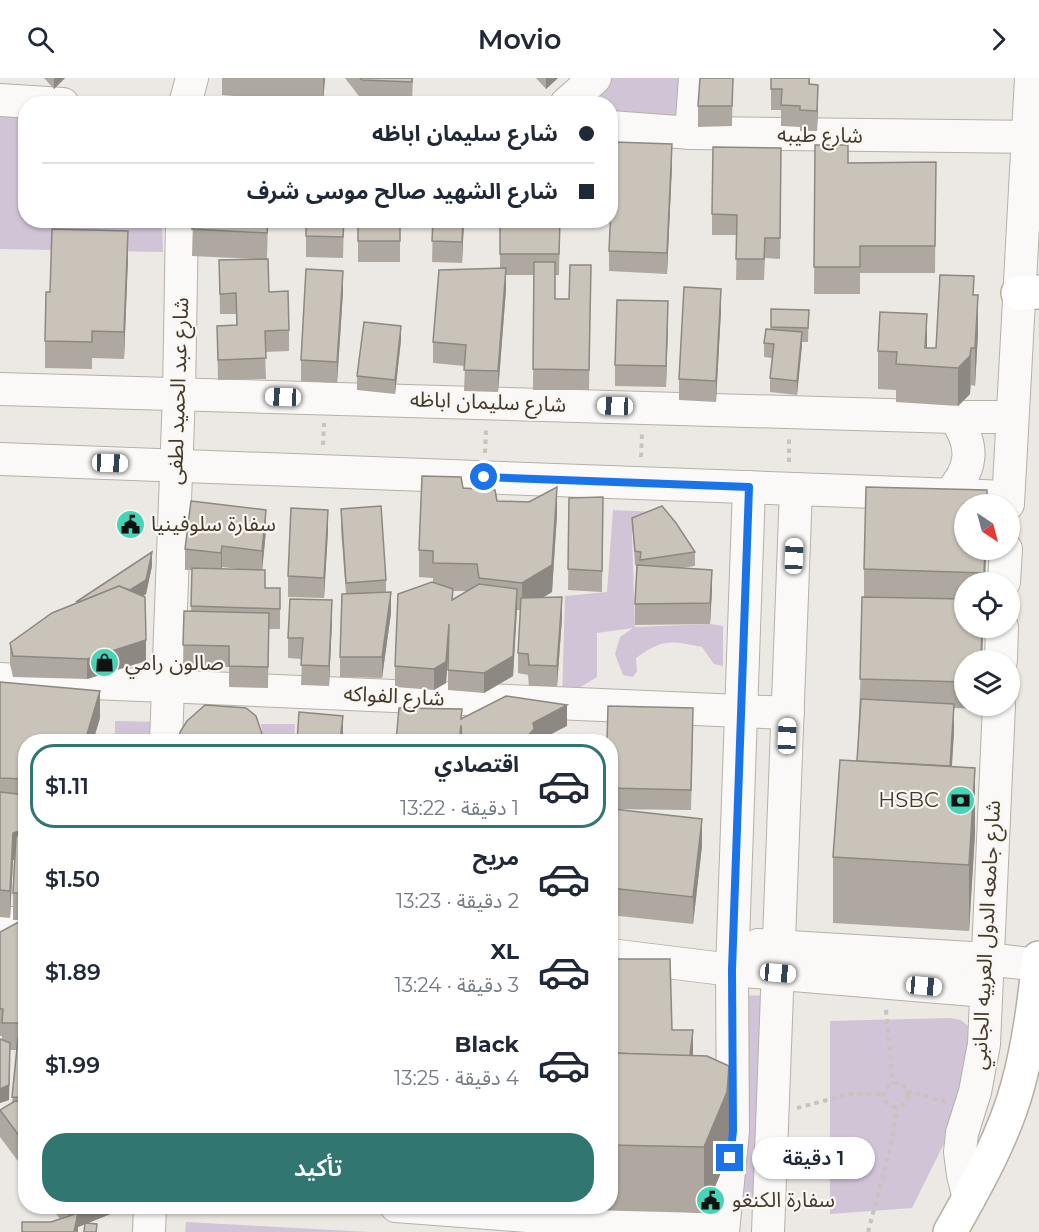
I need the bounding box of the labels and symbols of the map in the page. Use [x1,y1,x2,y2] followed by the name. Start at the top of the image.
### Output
[777,121,863,151] street label: شارع طيبه
[162,297,196,485] street label: شارع عبد الحميد لطفى
[409,386,567,420] street label: شارع سليمان اباظه
[265,387,301,407] car
[597,396,633,416] car
[92,453,128,473] car
[470,463,497,490] route start
[954,494,1020,560] north arrow
[114,508,146,540] public building icon: سفارة سلوفينيا
[151,511,276,536] place label: سفارة سلوفينيا
[784,538,804,574] car
[88,647,120,679] shop icon: صالون رامي
[125,650,224,679] place label: صالون رامي
[343,680,445,714] street label: شارع الفواكه
[777,718,797,754] car
[944,784,976,816] bank icon: HSBC
[878,787,939,812] place label: HSBC
[966,799,1009,1071] street label: شارع جامعه الدول العربيه الجانبي
[759,962,797,984] car
[905,975,943,997] car
[751,1137,874,1179] callout: 1 دقيقة
[716,1144,743,1171] route end
[695,1184,727,1216] public building icon: سفارة الكنغو
[732,1187,835,1212] place label: سفارة الكنغو

